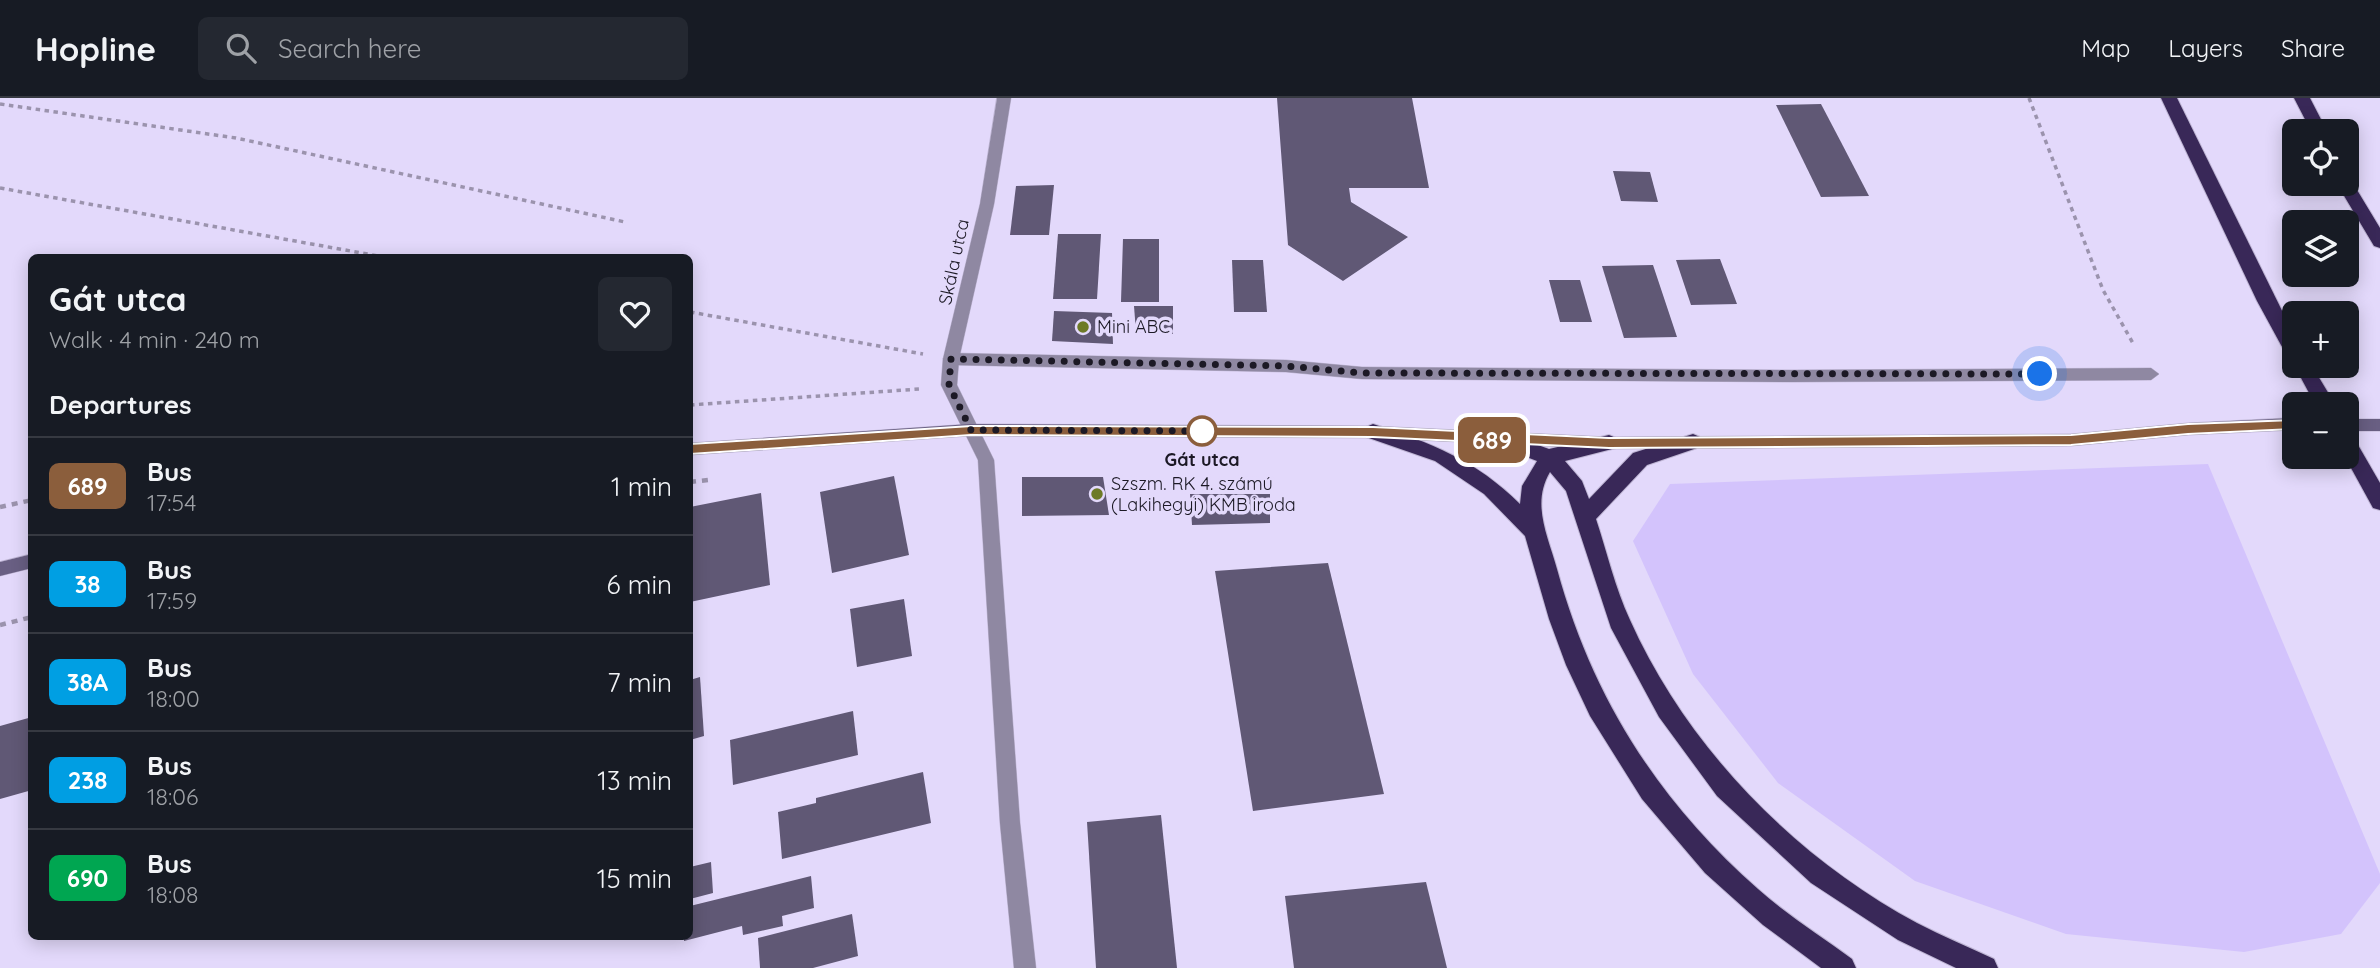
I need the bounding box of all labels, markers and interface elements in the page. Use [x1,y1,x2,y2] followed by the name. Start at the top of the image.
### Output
[198,17,688,80] search box
[35,28,156,69] text: Hopline
[222,29,260,67] icon: search
[278,32,421,65] text: Search here
[2081,33,2130,63] text: Map
[2168,33,2243,63] text: Layers
[2281,33,2345,63] text: Share
[2282,119,2359,469] map controls
[2282,119,2359,196] button: locate
[2282,210,2359,287] button: layers
[933,217,974,307] street label: Skála utca
[598,277,672,351] button: heart
[49,278,186,319] text: Gát utca
[2282,301,2359,378] button: +
[1097,315,1170,338] place label: Mini ABC
[1075,319,1091,335] marker: Mini ABC
[49,325,260,354] text: Walk · 4 min · 240 m
[2022,356,2057,391] your location
[49,388,192,421] text: Departures
[2282,392,2359,469] button: −
[1187,416,1217,446] marker: Gát utca
[1452,417,1532,463] line badge: 689
[1472,425,1512,455] text: 689
[1165,448,1240,471] place label: Gát utca
[147,455,192,488] text: Bus
[611,470,672,503] text: 1 min
[67,471,108,501] text: 689
[1111,472,1296,516] place label: Szszm. RK 4. számú (Lakihegyi) KMB iroda
[1089,486,1105,502] marker: Szszm. RK 4. számú (Lakihegyi) KMB iroda
[147,488,196,517] text: 17:54
[147,553,192,586] text: Bus
[607,568,672,601] text: 6 min
[74,569,101,599] text: 38
[147,586,197,615] text: 17:59
[147,651,192,684] text: Bus
[607,666,672,699] text: 7 min
[67,667,108,697] text: 38A
[147,684,200,713] text: 18:00
[147,749,192,782] text: Bus
[597,764,672,797] text: 13 min
[68,765,107,795] text: 238
[147,782,198,811] text: 18:06
[147,847,192,880] text: Bus
[597,862,672,895] text: 15 min
[67,863,108,893] text: 690
[147,880,198,909] text: 18:08

